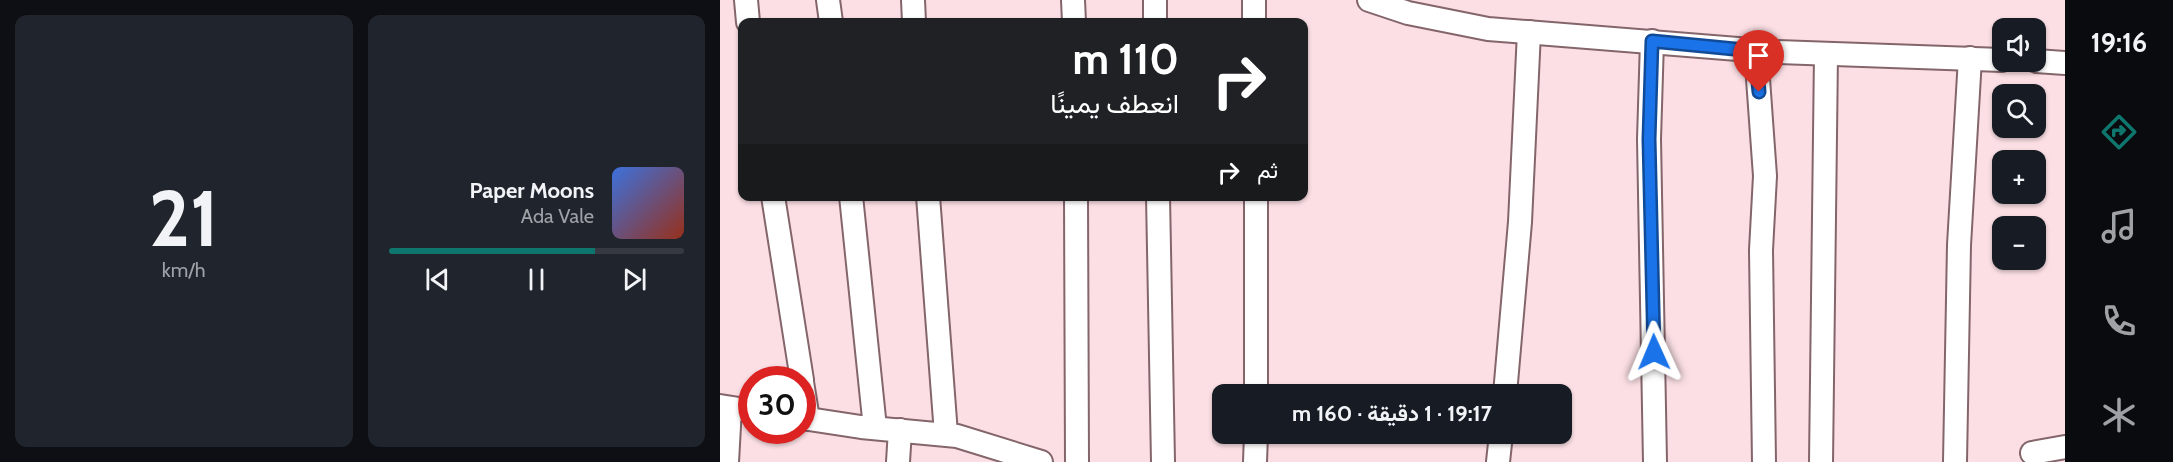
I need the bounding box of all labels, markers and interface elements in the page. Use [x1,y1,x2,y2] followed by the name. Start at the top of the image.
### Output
[1992,18,2046,270] map controls
[1992,18,2046,72] button: sound
[2091,26,2147,59] text: 19:16
[1733,30,1784,92] pin
[1072,33,1179,85] text: 110 m
[1742,39,1775,72] icon: arrive
[1200,42,1278,120] icon: right
[1992,84,2046,138] button: search
[1050,87,1179,120] text: انعطف يمينًا
[2098,111,2140,153] icon: directions
[1992,150,2046,204] button: +
[1212,156,1245,189] icon: right
[1257,157,1278,184] text: ثم
[149,171,219,266] text: 21
[470,177,594,204] text: Paper Moons
[521,204,594,228] text: Ada Vale
[2098,205,2140,247] icon: music
[1992,216,2046,270] button: −
[162,258,206,282] text: km/h
[421,263,454,296] icon: previous
[520,263,553,296] icon: pause
[618,263,651,296] icon: next
[2098,300,2140,342] icon: phone
[1622,320,1686,384] position arrow
[738,366,816,444] speed limit sign: 30
[2098,394,2140,436] icon: climate
[1292,400,1492,427] text: 19:17 · 1 دقيقة · 160 m

